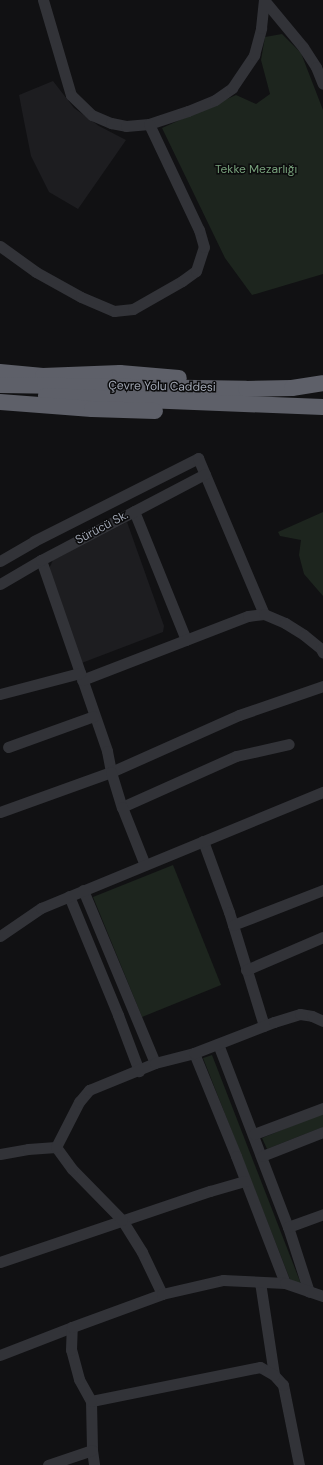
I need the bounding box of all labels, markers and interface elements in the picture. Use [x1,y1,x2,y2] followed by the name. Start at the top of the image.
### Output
[215,163,297,177] park label: Tekke Mezarlığı
[108,379,216,395] street label: Çevre Yolu Caddesi
[73,508,131,548] street label: Sürücü Sk.

